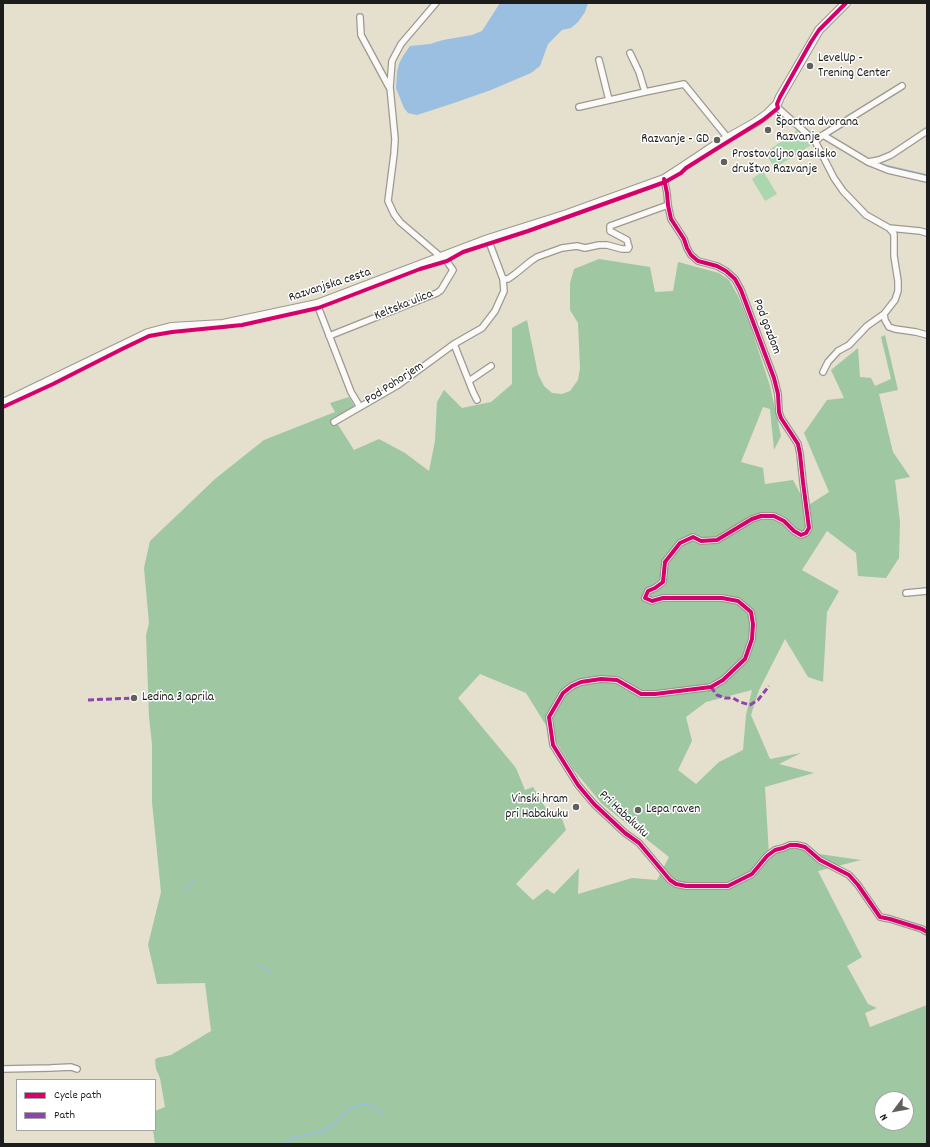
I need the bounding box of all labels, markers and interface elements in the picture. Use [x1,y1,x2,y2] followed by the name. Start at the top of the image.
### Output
[818,51,890,82] place label: LevelUp - Trening Center
[805,61,815,71] marker: LevelUp - Trening Center
[776,115,858,146] place label: Športna dvorana Razvanje
[763,125,773,135] marker: Športna dvorana Razvanje
[641,132,709,148] place label: Razvanje - GD
[712,135,722,145] marker: Razvanje - GD
[732,147,836,178] place label: Prostovoljno gasilsko društvo Razvanje
[719,157,729,167] marker: Prostovoljno gasilsko društvo Razvanje
[287,265,373,307] street label: Razvanjska cesta
[372,287,436,325] street label: Keltska ulica
[748,297,784,357] street label: Pod gozdom
[363,359,427,409] street label: Pod Pohorjem
[142,690,214,706] place label: Ledina 3 aprila
[129,693,139,703] marker: Ledina 3 aprila
[595,788,651,842] street label: Pri Habakuku
[505,792,568,823] place label: Vinski hram pri Habakuku
[571,802,581,812] marker: Vinski hram pri Habakuku
[646,802,700,818] place label: Lepa raven
[633,805,643,815] marker: Lepa raven
[16,1079,156,1131] legend
[54,1087,102,1104] text: Cycle path
[874,1091,914,1131] north arrow
[54,1107,75,1124] text: Path
[876,1110,893,1123] text: N

